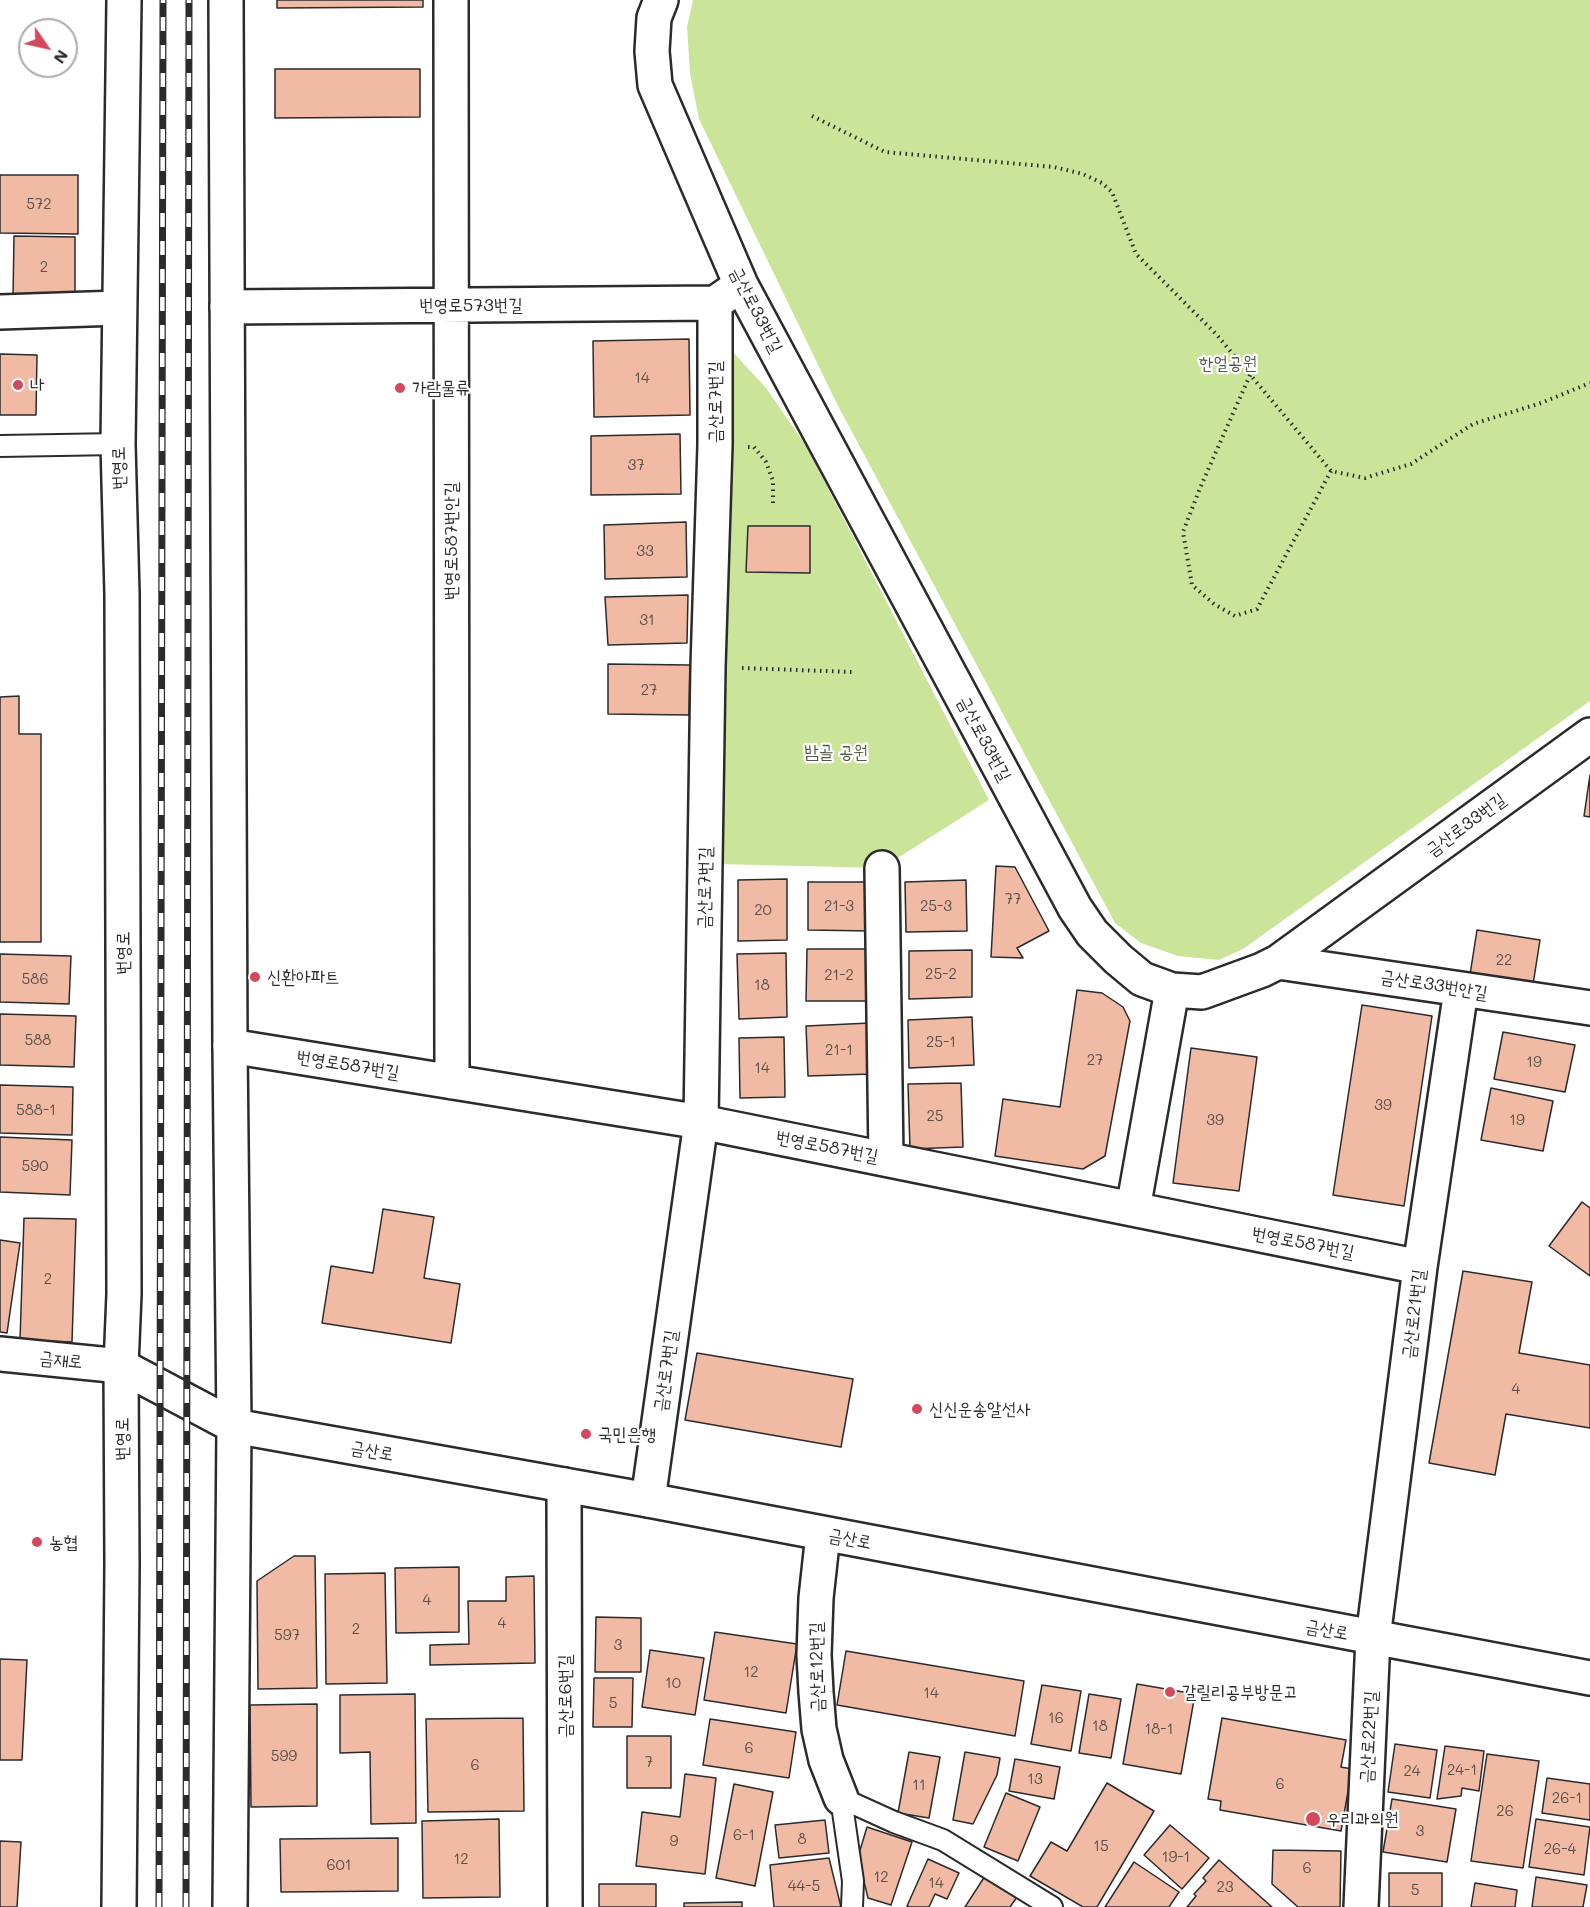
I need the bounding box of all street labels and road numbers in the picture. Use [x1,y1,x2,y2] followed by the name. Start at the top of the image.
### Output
[725,263,787,357] street label: 금산로33번길
[419,294,523,316] street label: 번영로573번길
[704,361,726,443] street label: 금산로7번길
[108,446,130,490] street label: 번영로
[440,482,462,600] street label: 번영로587번안길
[953,693,1015,785] street label: 금산로33번길
[1422,789,1510,861] street label: 금산로33번길
[693,847,717,929] street label: 금산로7번길
[112,931,134,975] street label: 번영로
[1379,966,1489,1004] street label: 금산로33번안길
[295,1046,401,1084] street label: 번영로587번길
[774,1126,880,1168] street label: 번영로587번길
[1250,1222,1356,1264] street label: 번영로587번길
[1398,1268,1430,1360] street label: 금산로21번길
[650,1329,682,1413] street label: 금산로7번길
[38,1347,84,1373] street label: 금재로
[111,1417,133,1461] street label: 번영로
[349,1437,395,1465] street label: 금산로
[827,1524,873,1554] street label: 금산로
[1304,1615,1350,1645] street label: 금산로
[805,1622,829,1712] street label: 금산로12번길
[554,1654,576,1738] street label: 금산로6번길
[1356,1690,1382,1784] street label: 금산로22번길

